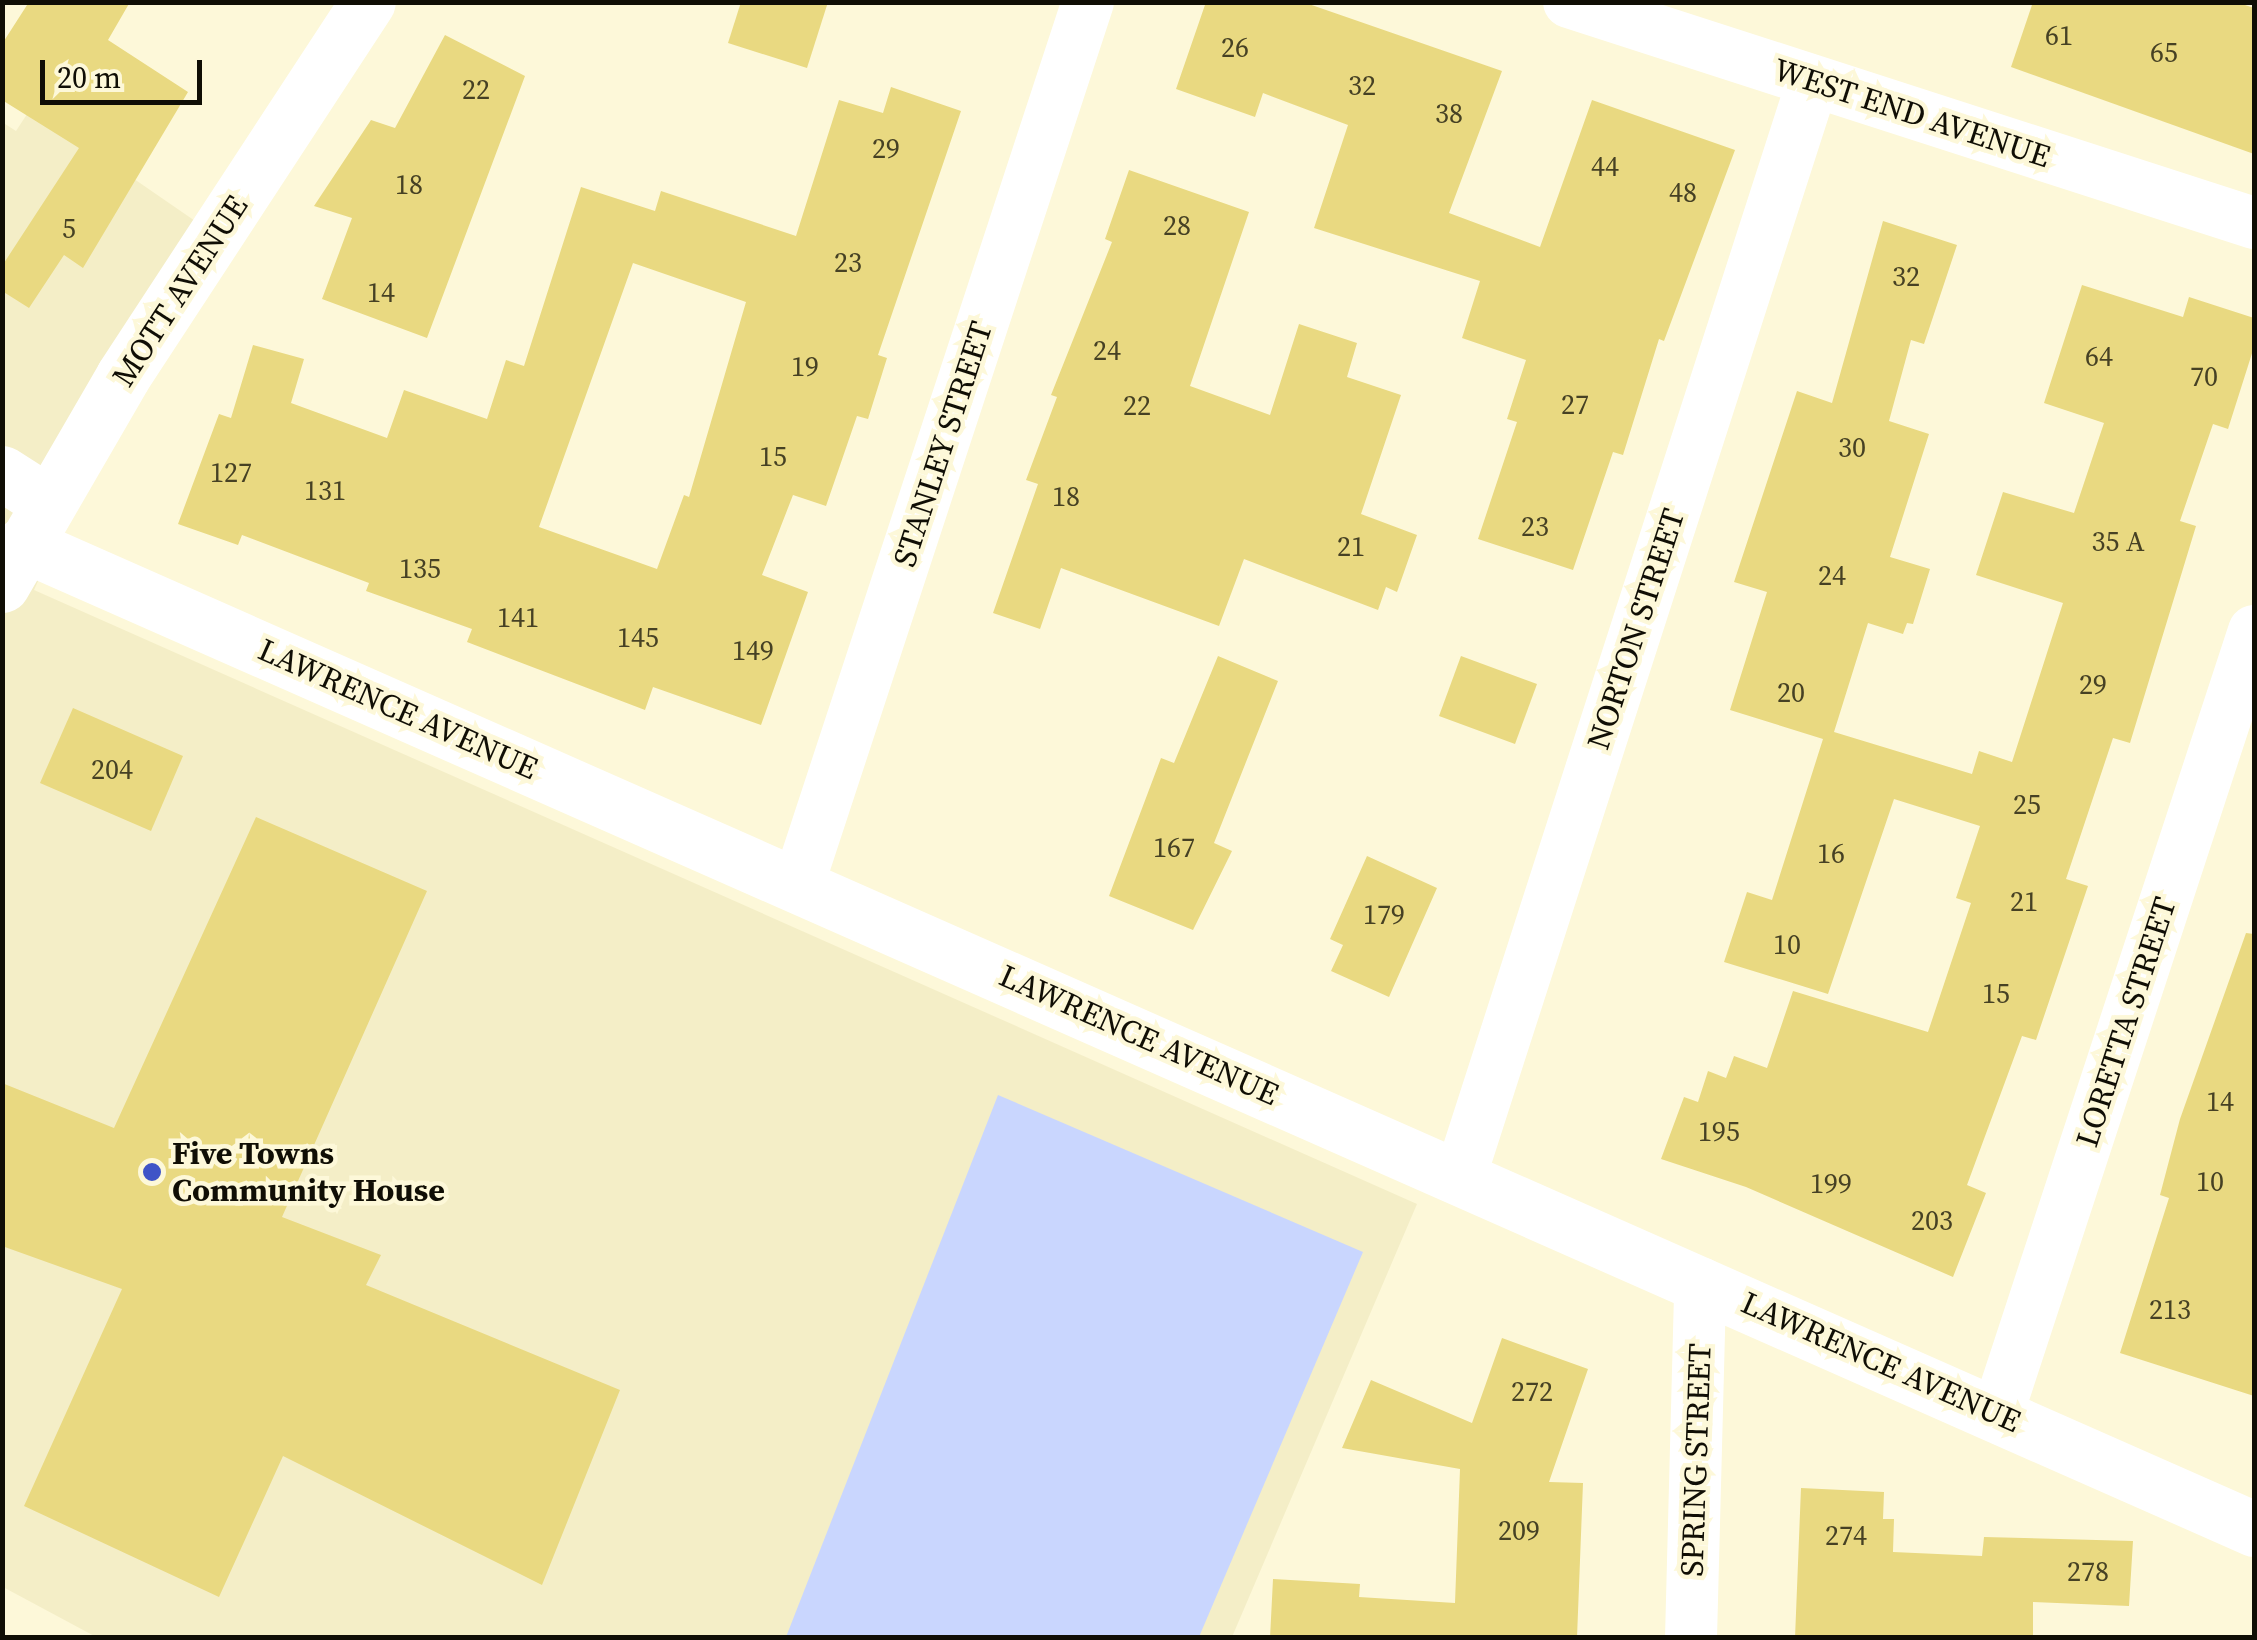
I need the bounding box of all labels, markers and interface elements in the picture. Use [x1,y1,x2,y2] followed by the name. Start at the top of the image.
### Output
[2045,18,2073,52] house number: 61
[1221,30,1249,64] house number: 26
[2150,35,2178,69] house number: 65
[45,40,208,102] scale bar
[1769,50,2055,176] street label: WEST END AVENUE
[57,57,121,98] text: 20 m
[1348,68,1376,102] house number: 32
[462,72,490,106] house number: 22
[1435,96,1463,130] house number: 38
[872,131,900,165] house number: 29
[1591,149,1619,183] house number: 44
[395,167,423,201] house number: 18
[1669,175,1697,209] house number: 48
[104,188,256,394] street label: MOTT AVENUE
[1163,208,1191,242] house number: 28
[62,211,76,245] house number: 5
[834,245,862,279] house number: 23
[1892,259,1920,293] house number: 32
[367,275,395,309] house number: 14
[885,316,1001,572] street label: STANLEY STREET
[1093,333,1121,367] house number: 24
[2085,339,2113,373] house number: 64
[791,349,819,383] house number: 19
[2190,359,2218,393] house number: 70
[1561,387,1589,421] house number: 27
[1123,388,1151,422] house number: 22
[1838,430,1866,464] house number: 30
[759,439,787,473] house number: 15
[210,455,252,489] house number: 127
[304,473,346,507] house number: 131
[1052,479,1080,513] house number: 18
[1579,504,1693,754] street label: NORTON STREET
[1521,509,1549,543] house number: 23
[2091,524,2145,558] house number: 35 A
[1337,529,1365,563] house number: 21
[399,551,441,585] house number: 135
[1818,558,1846,592] house number: 24
[497,600,539,634] house number: 141
[617,620,659,654] house number: 145
[253,630,543,788] street label: LAWRENCE AVENUE
[732,633,774,667] house number: 149
[2079,667,2107,701] house number: 29
[1777,675,1805,709] house number: 20
[91,752,133,786] house number: 204
[2013,787,2041,821] house number: 25
[1153,830,1195,864] house number: 167
[1817,836,1845,870] house number: 16
[2010,884,2038,918] house number: 21
[2068,892,2184,1152] street label: LORETTA STREET
[1363,897,1405,931] house number: 179
[1773,927,1801,961] house number: 10
[994,956,1284,1114] street label: LAWRENCE AVENUE
[1982,976,2010,1010] house number: 15
[2206,1084,2234,1118] house number: 14
[1698,1114,1740,1148] house number: 195
[172,1135,445,1210] place label: Five Towns Community House
[141,1161,163,1183] marker: Five Towns Community House
[2196,1164,2224,1198] house number: 10
[1810,1166,1852,1200] house number: 199
[1911,1203,1953,1237] house number: 203
[1736,1283,2026,1441] street label: LAWRENCE AVENUE
[2149,1292,2191,1326] house number: 213
[1673,1343,1719,1577] street label: SPRING STREET
[1511,1374,1553,1408] house number: 272
[1498,1513,1540,1547] house number: 209
[1825,1518,1867,1552] house number: 274
[2067,1554,2109,1588] house number: 278

